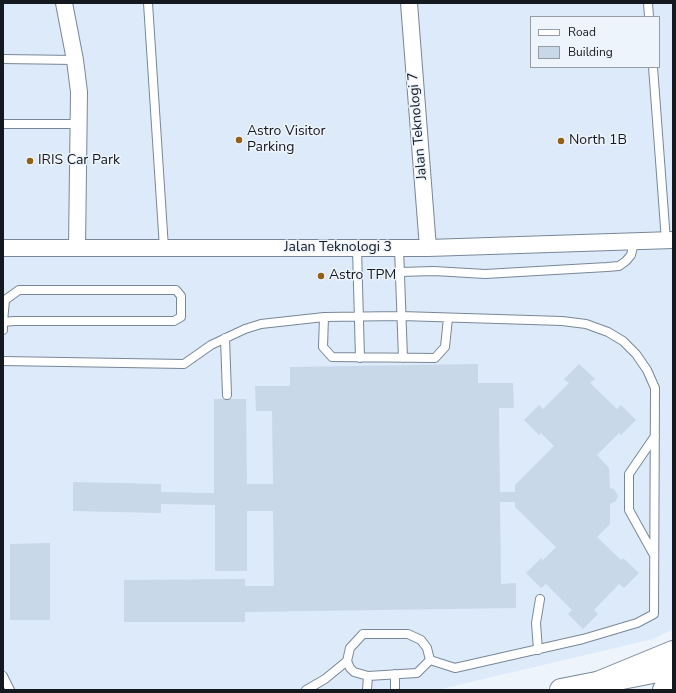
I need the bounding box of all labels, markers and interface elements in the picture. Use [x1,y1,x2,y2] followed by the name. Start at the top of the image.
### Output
[530,16,660,68] legend
[568,24,596,40] text: Road
[568,44,613,60] text: Building
[405,72,431,180] street label: Jalan Teknologi 7
[247,124,325,156] place label: Astro Visitor Parking
[569,133,627,149] place label: North 1B
[234,135,244,145] marker: Astro Visitor Parking
[556,136,566,146] marker: North 1B
[38,153,120,169] place label: IRIS Car Park
[25,156,35,166] marker: IRIS Car Park
[284,240,392,256] street label: Jalan Teknologi 3
[329,268,396,284] place label: Astro TPM
[316,271,326,281] marker: Astro TPM

